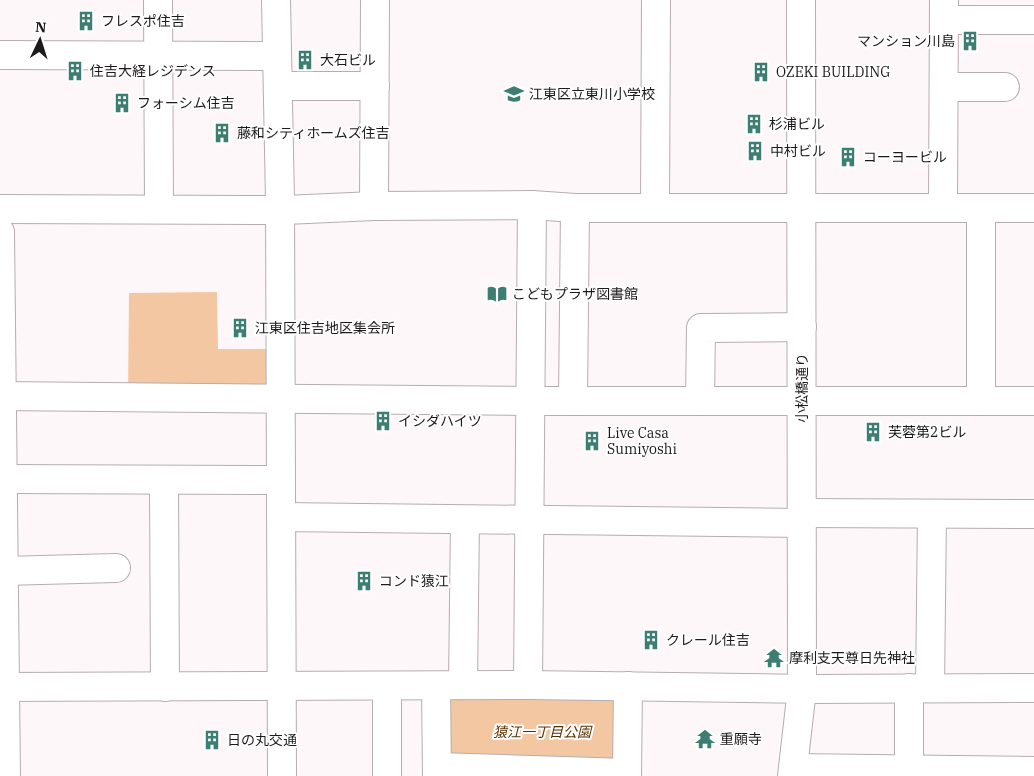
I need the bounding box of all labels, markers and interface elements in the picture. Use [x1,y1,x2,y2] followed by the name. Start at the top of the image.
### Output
[75,10,97,32] building icon: フレスポ住吉
[101,12,185,30] place label: フレスポ住吉
[15,15,65,65] north arrow
[35,18,47,36] text: N
[959,30,981,52] building icon: マンション川島
[857,32,955,50] place label: マンション川島
[294,49,316,71] building icon: 大石ビル
[320,51,376,69] place label: 大石ビル
[64,60,86,82] building icon: 住吉大経レジデンス
[750,61,772,83] building icon: OZEKI BUILDING
[90,62,216,80] place label: 住吉大経レジデンス
[776,63,890,81] place label: OZEKI BUILDING
[503,83,525,105] school or university icon: 江東区立東川小学校
[529,85,655,103] place label: 江東区立東川小学校
[111,92,133,114] building icon: フォーシム住吉
[137,94,235,112] place label: フォーシム住吉
[743,113,765,135] building icon: 杉浦ビル
[769,115,825,133] place label: 杉浦ビル
[211,122,233,144] building icon: 藤和シティホームズ住吉
[237,124,390,142] place label: 藤和シティホームズ住吉
[744,140,766,162] building icon: 中村ビル
[770,142,826,160] place label: 中村ビル
[837,146,859,168] building icon: コーヨービル
[863,148,947,166] place label: コーヨービル
[486,283,508,305] library icon: こどもプラザ図書館
[512,285,638,303] place label: こどもプラザ図書館
[229,317,251,339] building icon: 江東区住吉地区集会所
[255,319,395,337] place label: 江東区住吉地区集会所
[793,353,811,423] street label: 小松橋通り
[372,410,394,432] building icon: イシダハイツ
[398,412,482,430] place label: イシダハイツ
[862,421,884,443] building icon: 芙蓉第2ビル
[888,423,966,441] place label: 芙蓉第2ビル
[607,424,677,458] place label: Live Casa Sumiyoshi
[581,430,603,452] building icon: Live Casa Sumiyoshi
[353,570,375,592] building icon: コンド猿江
[379,572,449,590] place label: コンド猿江
[640,629,662,651] building icon: クレール住吉
[666,631,750,649] place label: クレール住吉
[763,647,785,669] temple icon: 摩利支天尊日先神社
[789,649,915,667] place label: 摩利支天尊日先神社
[493,723,593,741] park label: 猿江一丁目公園
[694,728,716,750] temple icon: 重願寺
[201,729,223,751] building icon: 日の丸交通
[720,730,762,748] place label: 重願寺
[227,731,297,749] place label: 日の丸交通

